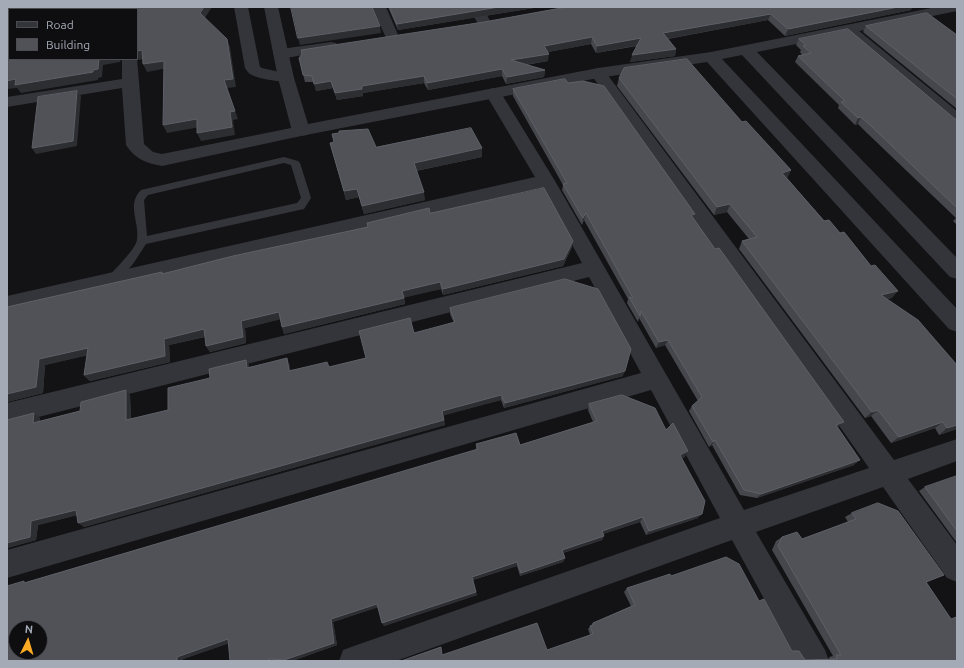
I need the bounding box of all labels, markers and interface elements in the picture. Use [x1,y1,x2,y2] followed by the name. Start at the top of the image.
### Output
[8,8,138,60] legend
[46,18,74,31] text: Road
[46,38,90,51] text: Building
[8,620,48,660] north arrow
[24,623,34,635] text: N

